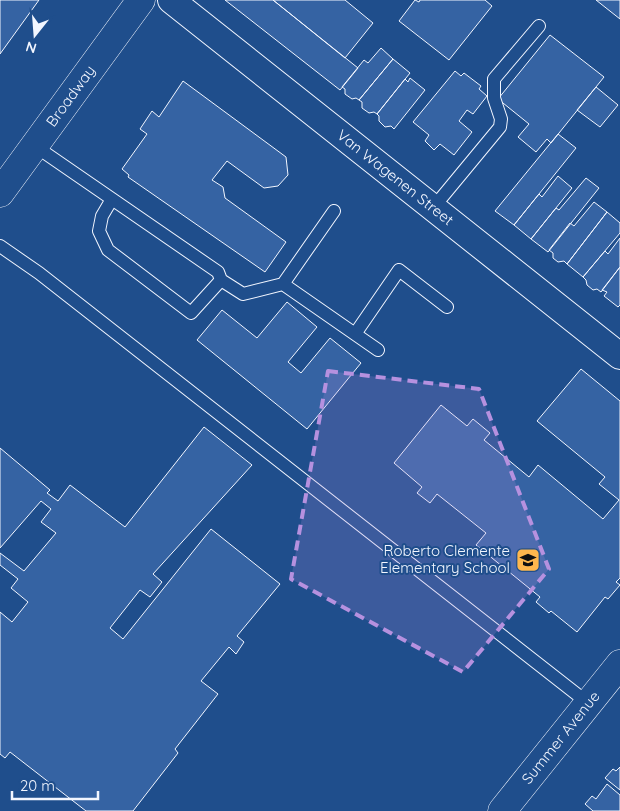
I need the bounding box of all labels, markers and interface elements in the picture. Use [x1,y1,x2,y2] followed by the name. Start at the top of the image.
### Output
[10,10,60,60] north arrow
[24,37,39,58] text: N
[42,61,99,130] street label: Broadway
[333,125,458,229] street label: Van Wagenen Street
[380,541,510,577] place label: Roberto Clemente Elementary School
[515,547,541,573] school or university icon: Roberto Clemente Elementary School
[517,687,604,788] street label: Summer Avenue
[12,768,99,800] scale bar
[20,776,55,795] text: 20 m

